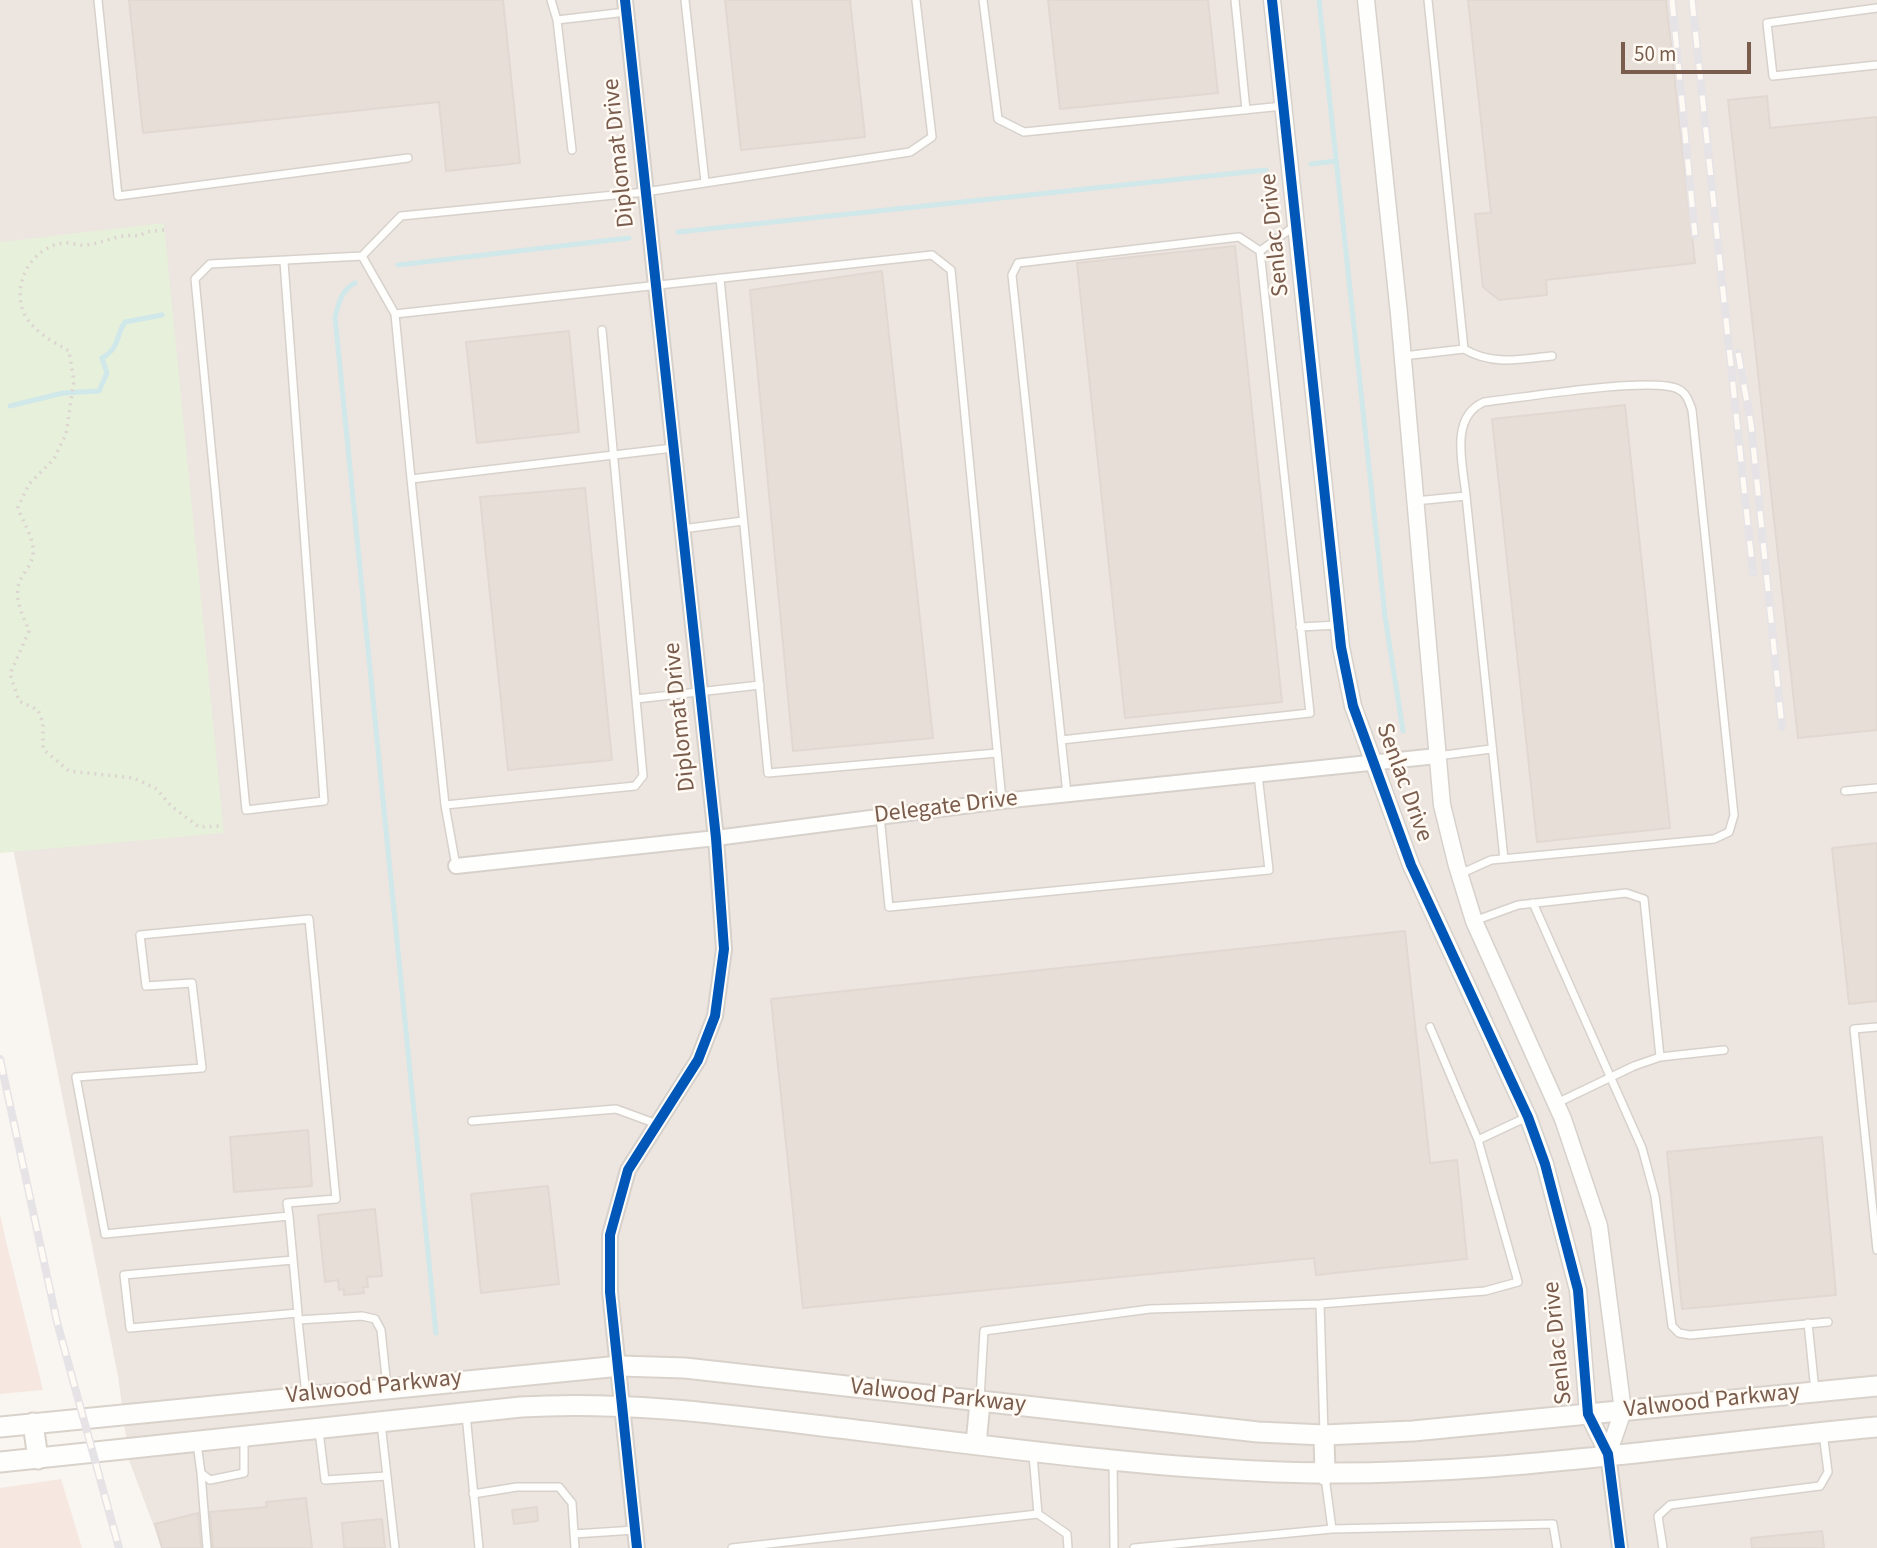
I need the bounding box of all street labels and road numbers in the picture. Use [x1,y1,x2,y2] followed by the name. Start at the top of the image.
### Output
[598,77,642,229] street label: Diplomat Drive
[1255,172,1297,298] street label: Senlac Drive
[659,641,703,793] street label: Diplomat Drive
[1368,720,1438,846] street label: Senlac Drive
[873,785,1019,831] street label: Delegate Drive
[1538,1280,1580,1406] street label: Senlac Drive
[285,1364,463,1412] street label: Valwood Parkway
[849,1373,1027,1421] street label: Valwood Parkway
[1623,1378,1801,1426] street label: Valwood Parkway

